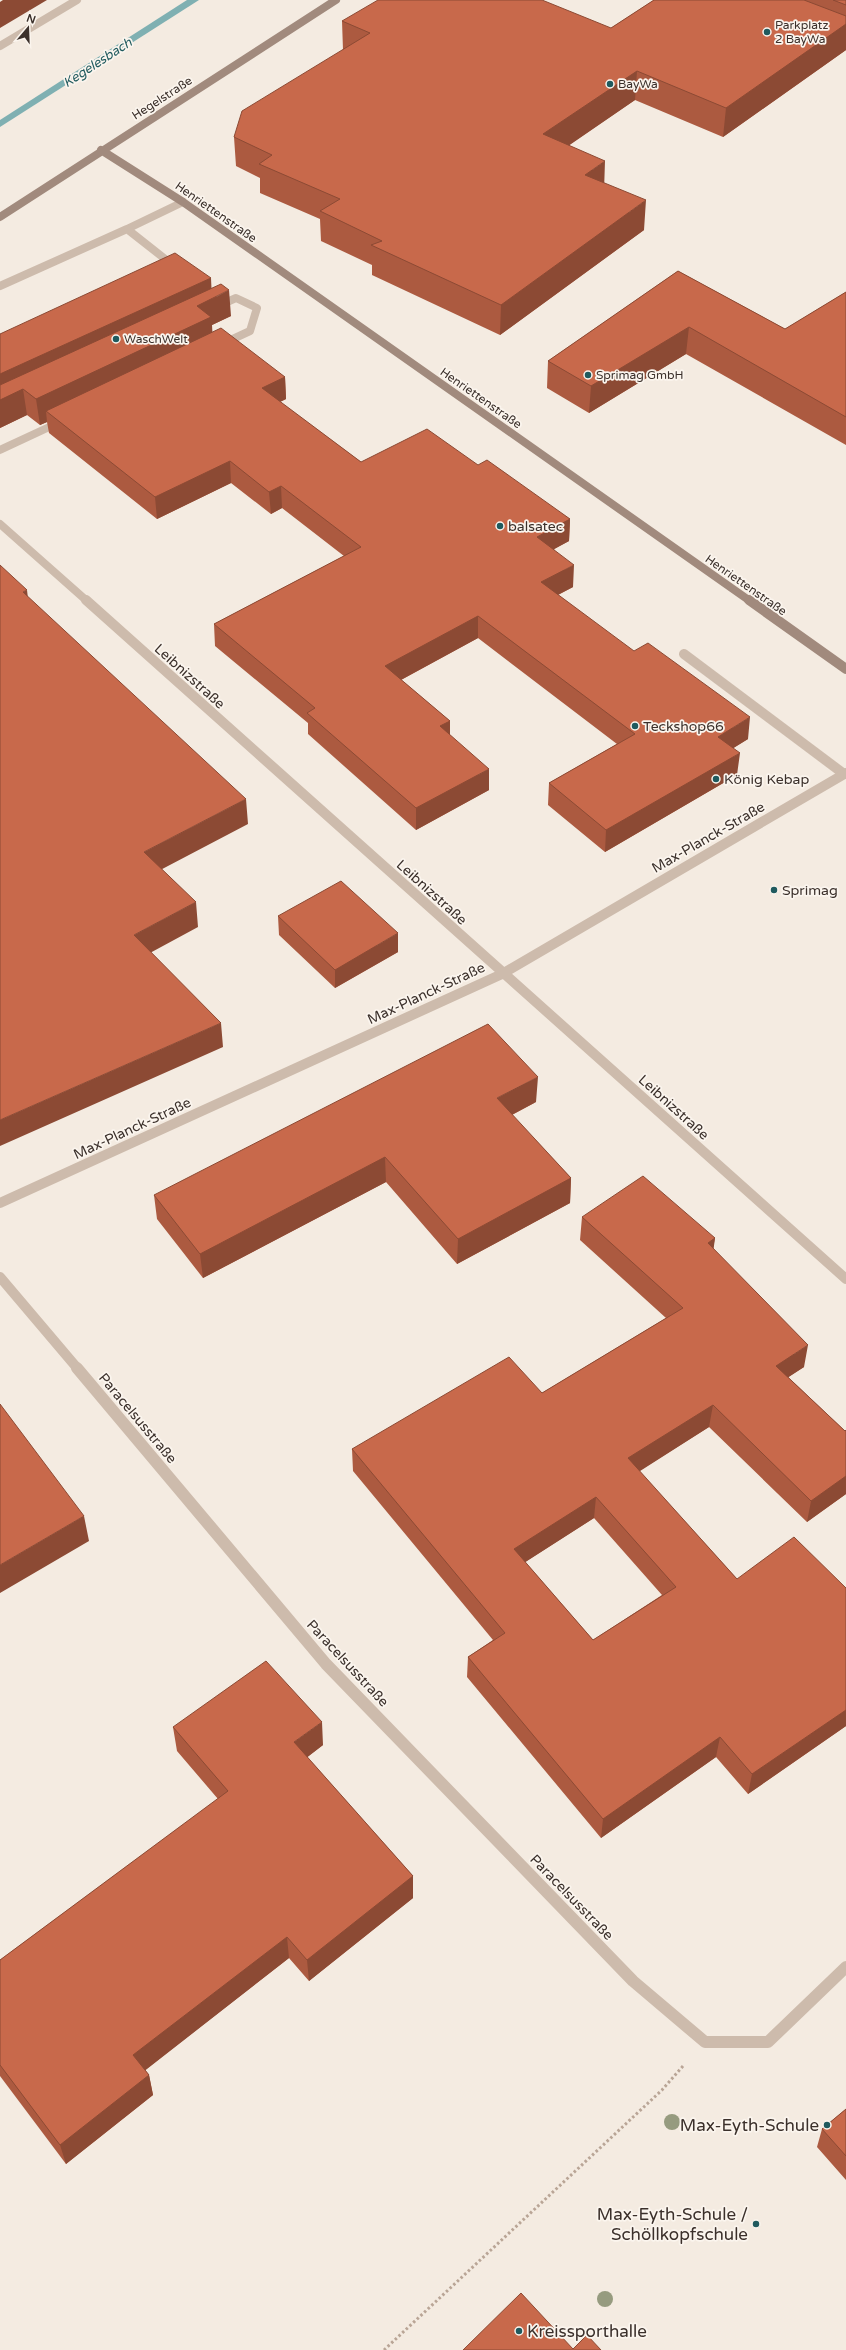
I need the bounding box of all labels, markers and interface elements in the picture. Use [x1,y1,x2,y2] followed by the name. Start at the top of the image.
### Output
[8,8,48,48] north arrow
[25,11,37,27] text: N
[775,18,828,46] place label: Parkplatz 2 BayWa
[762,27,772,37] marker: Parkplatz 2 BayWa
[60,34,136,91] water label: Kegelesbach
[129,73,195,123] street label: Hegelstraße
[618,77,658,91] place label: BayWa
[605,79,615,89] marker: BayWa
[173,179,260,245] street label: Henriettenstraße
[124,332,188,346] place label: WaschWelt
[111,334,121,344] marker: WaschWelt
[438,365,525,431] street label: Henriettenstraße
[596,368,683,382] place label: Sprimag GmbH
[583,370,593,380] marker: Sprimag GmbH
[508,518,563,535] place label: balsatec
[495,521,505,531] marker: balsatec
[703,552,790,618] street label: Henriettenstraße
[151,640,228,713] street label: Leibnizstraße
[643,718,724,735] place label: Teckshop66
[630,721,640,731] marker: Teckshop66
[724,771,809,788] place label: König Kebap
[711,774,721,784] marker: König Kebap
[649,798,768,877] street label: Max-Planck-Straße
[393,856,470,929] street label: Leibnizstraße
[782,882,838,899] place label: Sprimag
[769,885,779,895] marker: Sprimag
[365,959,488,1028] street label: Max-Planck-Straße
[635,1071,712,1144] street label: Leibnizstraße
[71,1094,194,1163] street label: Max-Planck-Straße
[95,1370,180,1467] street label: Paracelsusstraße
[303,1616,392,1710] street label: Paracelsusstraße
[526,1851,617,1944] street label: Paracelsusstraße
[680,2115,819,2136] place label: Max-Eyth-Schule
[822,2120,832,2130] marker: Max-Eyth-Schule
[597,2204,748,2245] place label: Max-Eyth-Schule / Schöllkopfschule
[751,2219,761,2229] marker: Max-Eyth-Schule / Schöllkopfschule
[527,2321,647,2342] place label: Kreissporthalle
[514,2326,524,2336] marker: Kreissporthalle

